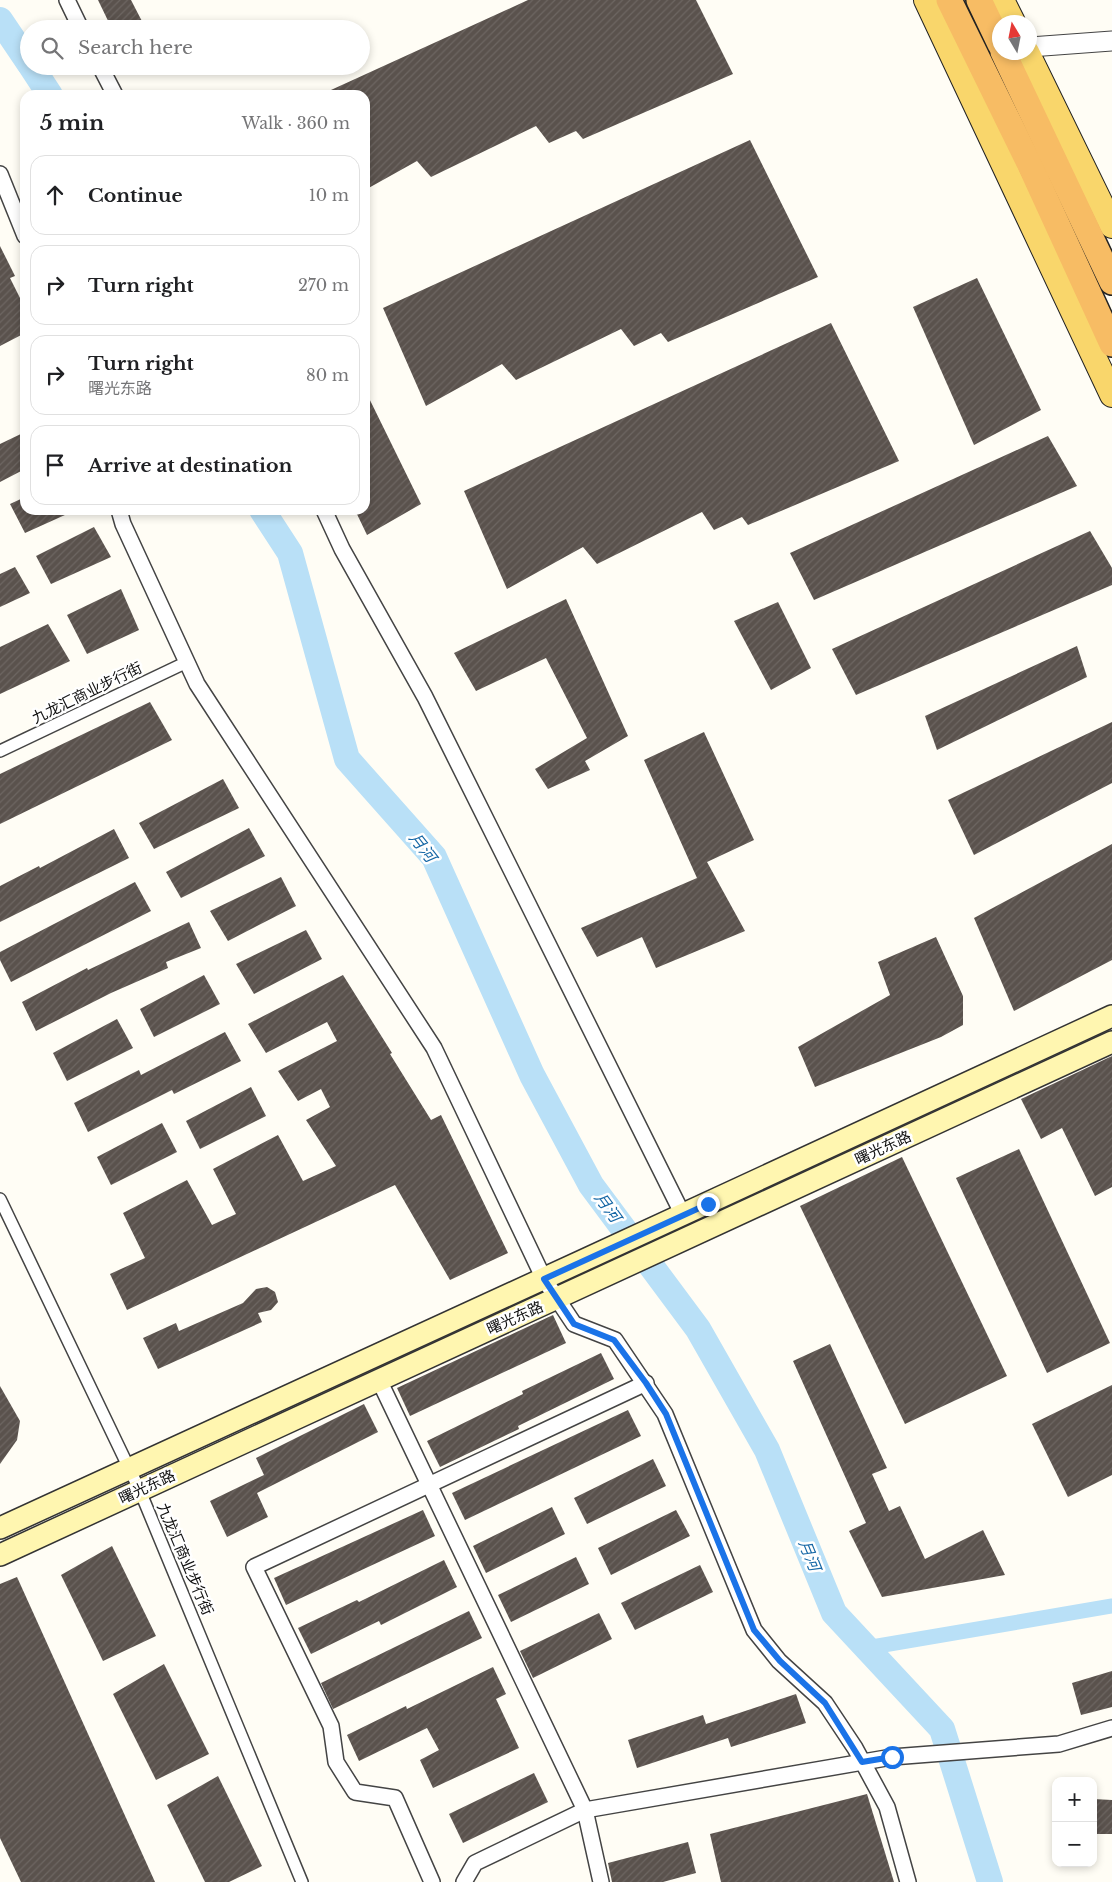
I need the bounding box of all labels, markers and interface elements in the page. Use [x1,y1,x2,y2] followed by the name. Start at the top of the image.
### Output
[992,15,1037,60] north arrow
[20,20,370,75] search box
[38,34,66,62] icon: search
[78,36,193,59] text: Search here
[40,110,104,136] text: 5 min
[242,113,350,133] text: Walk · 360 m
[41,181,69,209] icon: ahead
[88,184,183,207] text: Continue
[309,185,349,205] text: 10 m
[41,271,69,299] icon: right
[88,274,194,297] text: Turn right
[298,275,349,295] text: 270 m
[88,352,194,375] text: Turn right
[41,361,69,389] icon: right
[306,365,349,385] text: 80 m
[88,378,152,398] text: 曙光东路
[41,451,69,479] icon: arrive
[88,454,292,477] text: Arrive at destination
[29,658,145,727] street label: 九龙汇商业步行街
[405,828,443,868] water label: 月河
[852,1126,914,1169] street label: 曙光东路
[591,1188,627,1228] water label: 月河
[697,1193,720,1216] route end
[484,1297,546,1338] street label: 曙光东路
[116,1465,178,1508] street label: 曙光东路
[153,1500,218,1618] street label: 九龙汇商业步行街
[795,1536,826,1576] water label: 月河
[881,1746,904,1769] route start
[1052,1777,1097,1867] map controls
[1052,1777,1097,1822] button: +
[1052,1822,1097,1867] button: −

